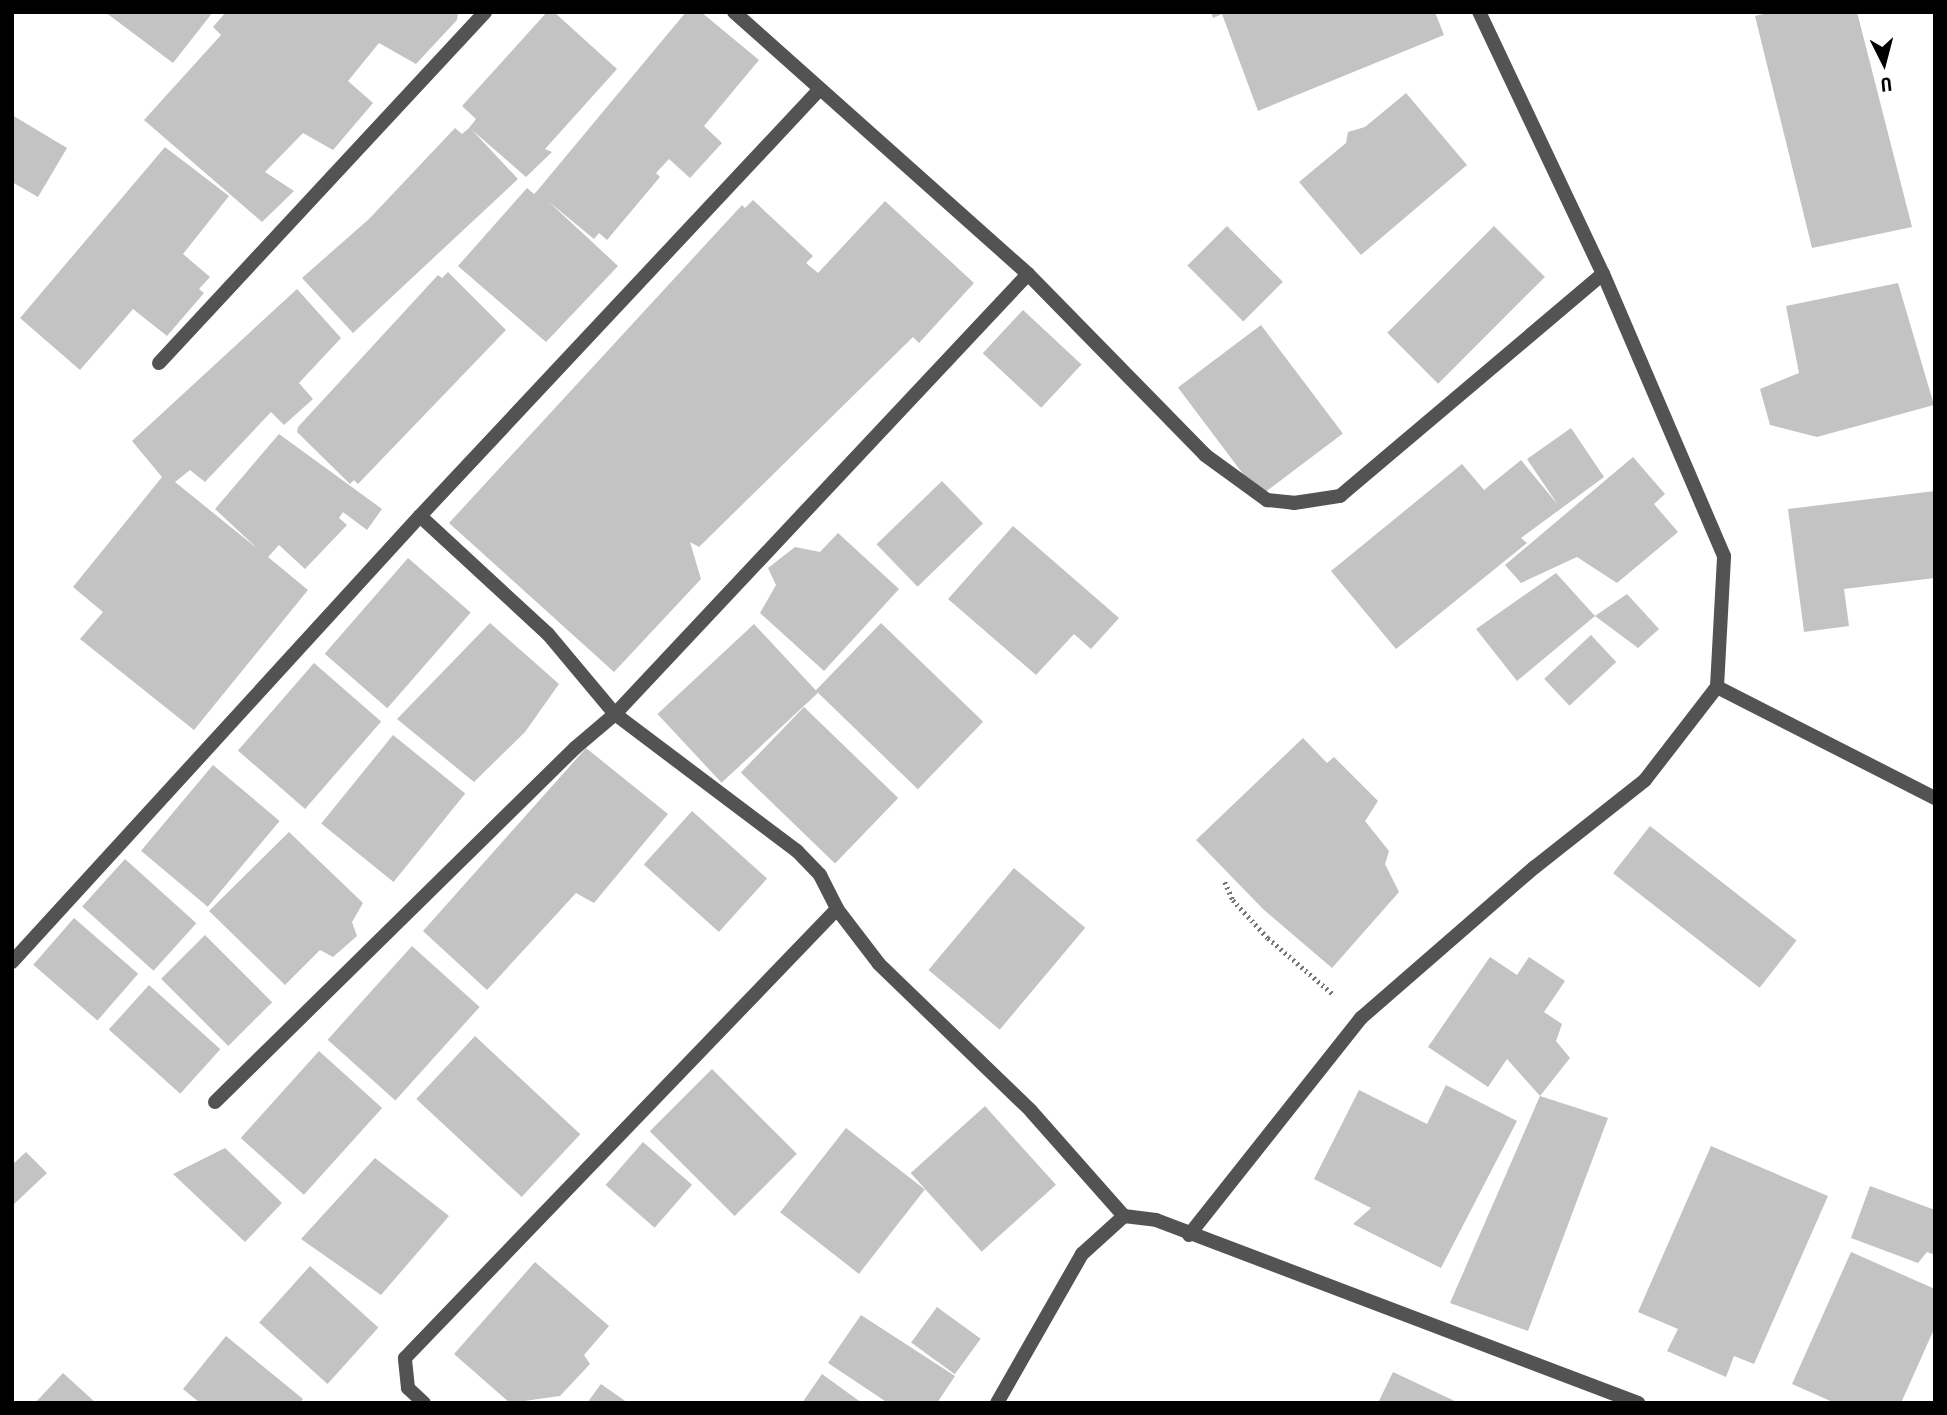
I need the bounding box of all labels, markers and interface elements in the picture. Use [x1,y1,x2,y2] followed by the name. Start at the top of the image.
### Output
[1849,28,1919,98] north arrow
[1880,72,1893,96] text: U

